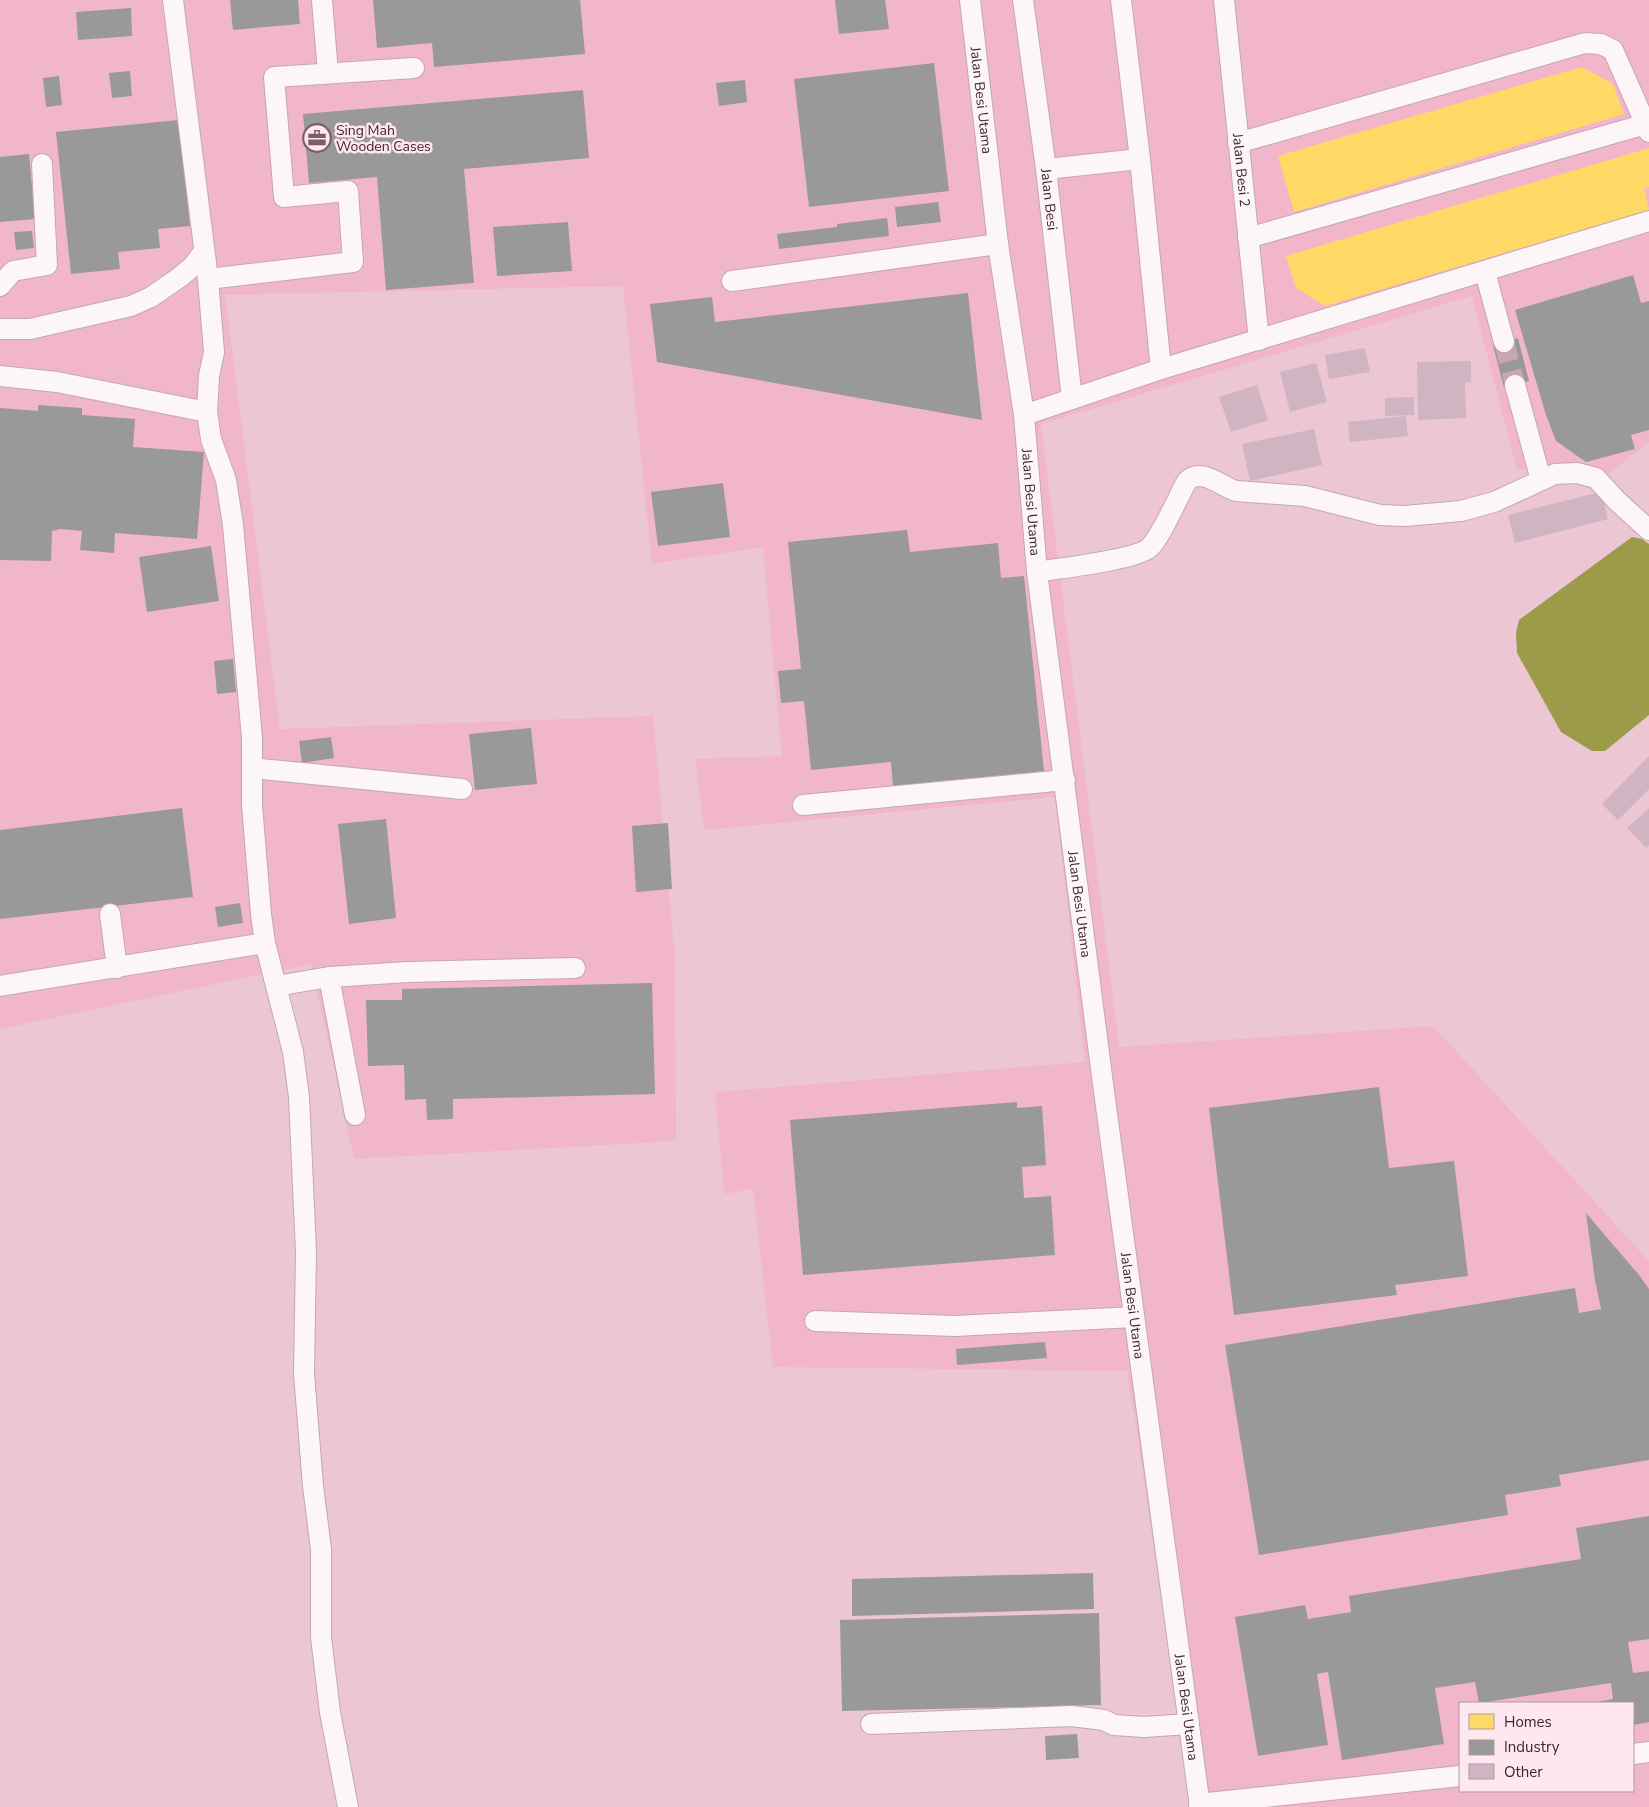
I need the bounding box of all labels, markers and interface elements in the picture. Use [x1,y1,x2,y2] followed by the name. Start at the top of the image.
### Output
[965,45,997,155] street label: Jalan Besi Utama
[336,121,431,156] place label: Sing Mah Wooden Cases
[302,123,332,153] office icon: Sing Mah Wooden Cases
[1228,131,1254,208] street label: Jalan Besi 2
[1036,166,1062,231] street label: Jalan Besi
[1017,447,1045,557] street label: Jalan Besi Utama
[1063,849,1096,959] street label: Jalan Besi Utama
[1116,1250,1149,1360] street label: Jalan Besi Utama
[1169,1652,1203,1762] street label: Jalan Besi Utama
[1459,1702,1634,1792] legend
[1504,1712,1552,1732] text: Homes
[1504,1737,1560,1757] text: Industry
[1504,1762,1543,1782] text: Other

